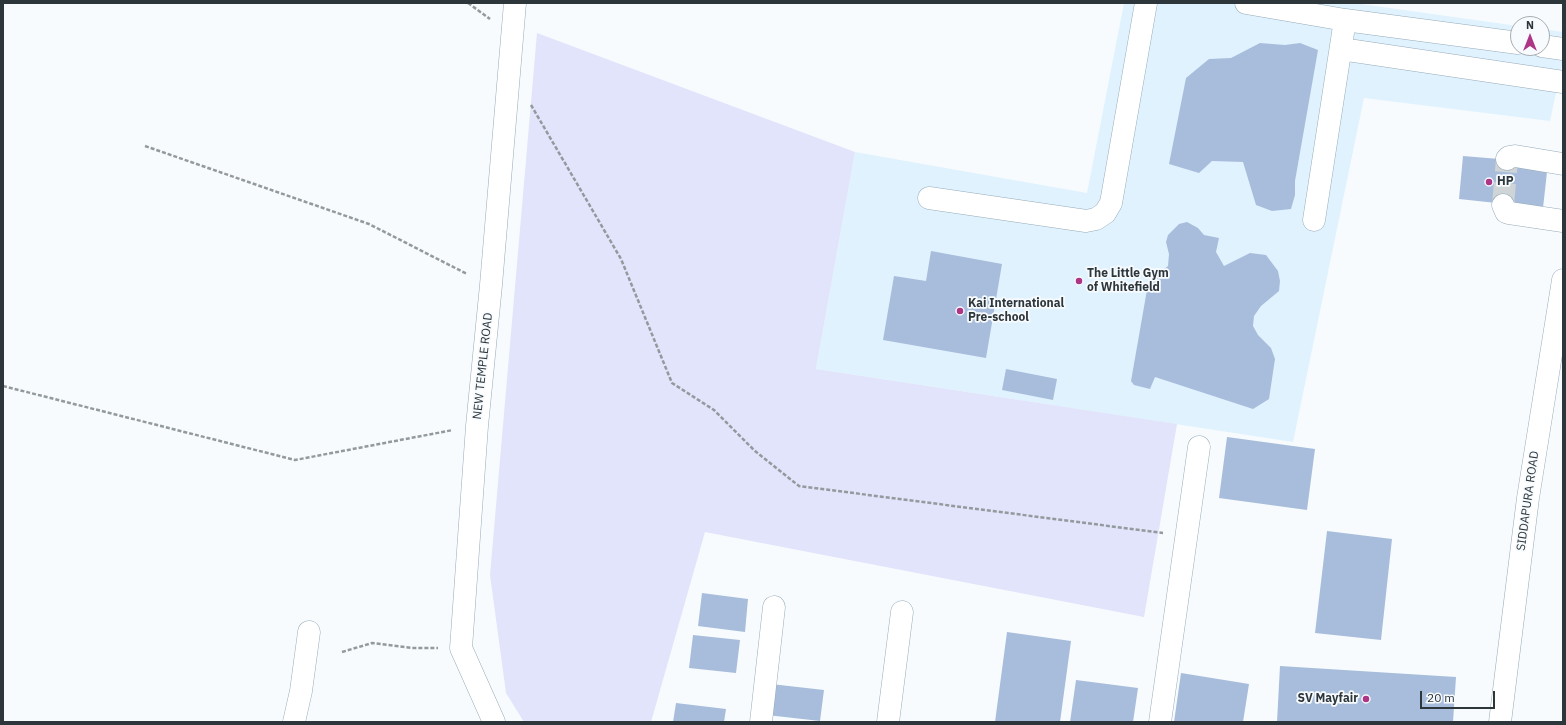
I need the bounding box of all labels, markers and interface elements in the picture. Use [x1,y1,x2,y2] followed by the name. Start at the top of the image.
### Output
[1510,16,1550,56] north arrow
[1526,18,1534,32] text: N
[1497,175,1514,189] place label: HP
[1484,177,1494,187] marker: HP
[1087,267,1169,295] place label: The Little Gym of Whitefield
[1074,276,1084,286] marker: The Little Gym of Whitefield
[968,297,1064,325] place label: Kai International Pre-school
[955,306,965,316] marker: Kai International Pre-school
[470,312,496,420] street label: NEW TEMPLE ROAD
[1514,450,1542,552] street label: SIDDAPURA ROAD
[1422,683,1497,709] scale bar
[1427,690,1455,705] text: 20 m
[1298,692,1358,706] place label: SV Mayfair
[1361,694,1371,704] marker: SV Mayfair

